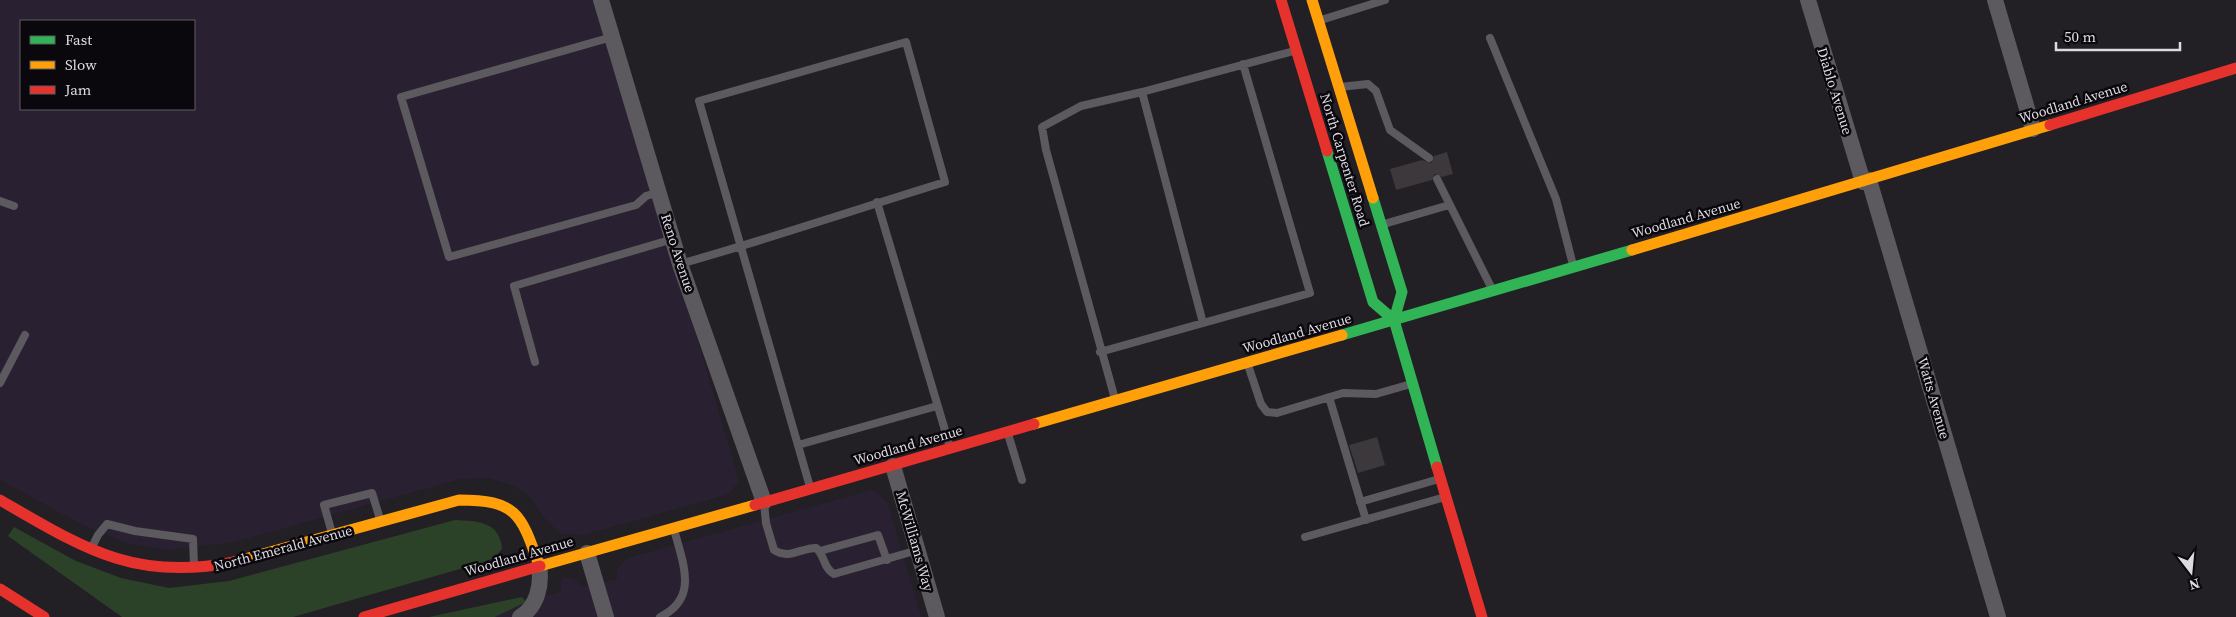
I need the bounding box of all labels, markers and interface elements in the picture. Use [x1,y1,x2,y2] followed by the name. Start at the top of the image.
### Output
[20,20,195,110] legend
[2056,20,2180,52] scale bar
[2064,26,2096,47] text: 50 m
[65,29,92,50] text: Fast
[1812,45,1858,137] street label: Diablo Avenue
[65,54,97,75] text: Slow
[2016,76,2130,128] street label: Woodland Avenue
[64,79,92,100] text: Jam
[1315,91,1375,229] street label: North Carpenter Road
[1629,193,1743,243] street label: Woodland Avenue
[656,211,700,295] street label: Reno Avenue
[1240,308,1354,358] street label: Woodland Avenue
[1913,355,1955,441] street label: Watts Avenue
[851,420,965,470] street label: Woodland Avenue
[891,489,939,594] street label: McWilliams Way
[212,520,354,576] street label: North Emerald Avenue
[462,531,576,581] street label: Woodland Avenue
[2166,547,2216,597] north arrow
[2187,573,2202,596] text: N

